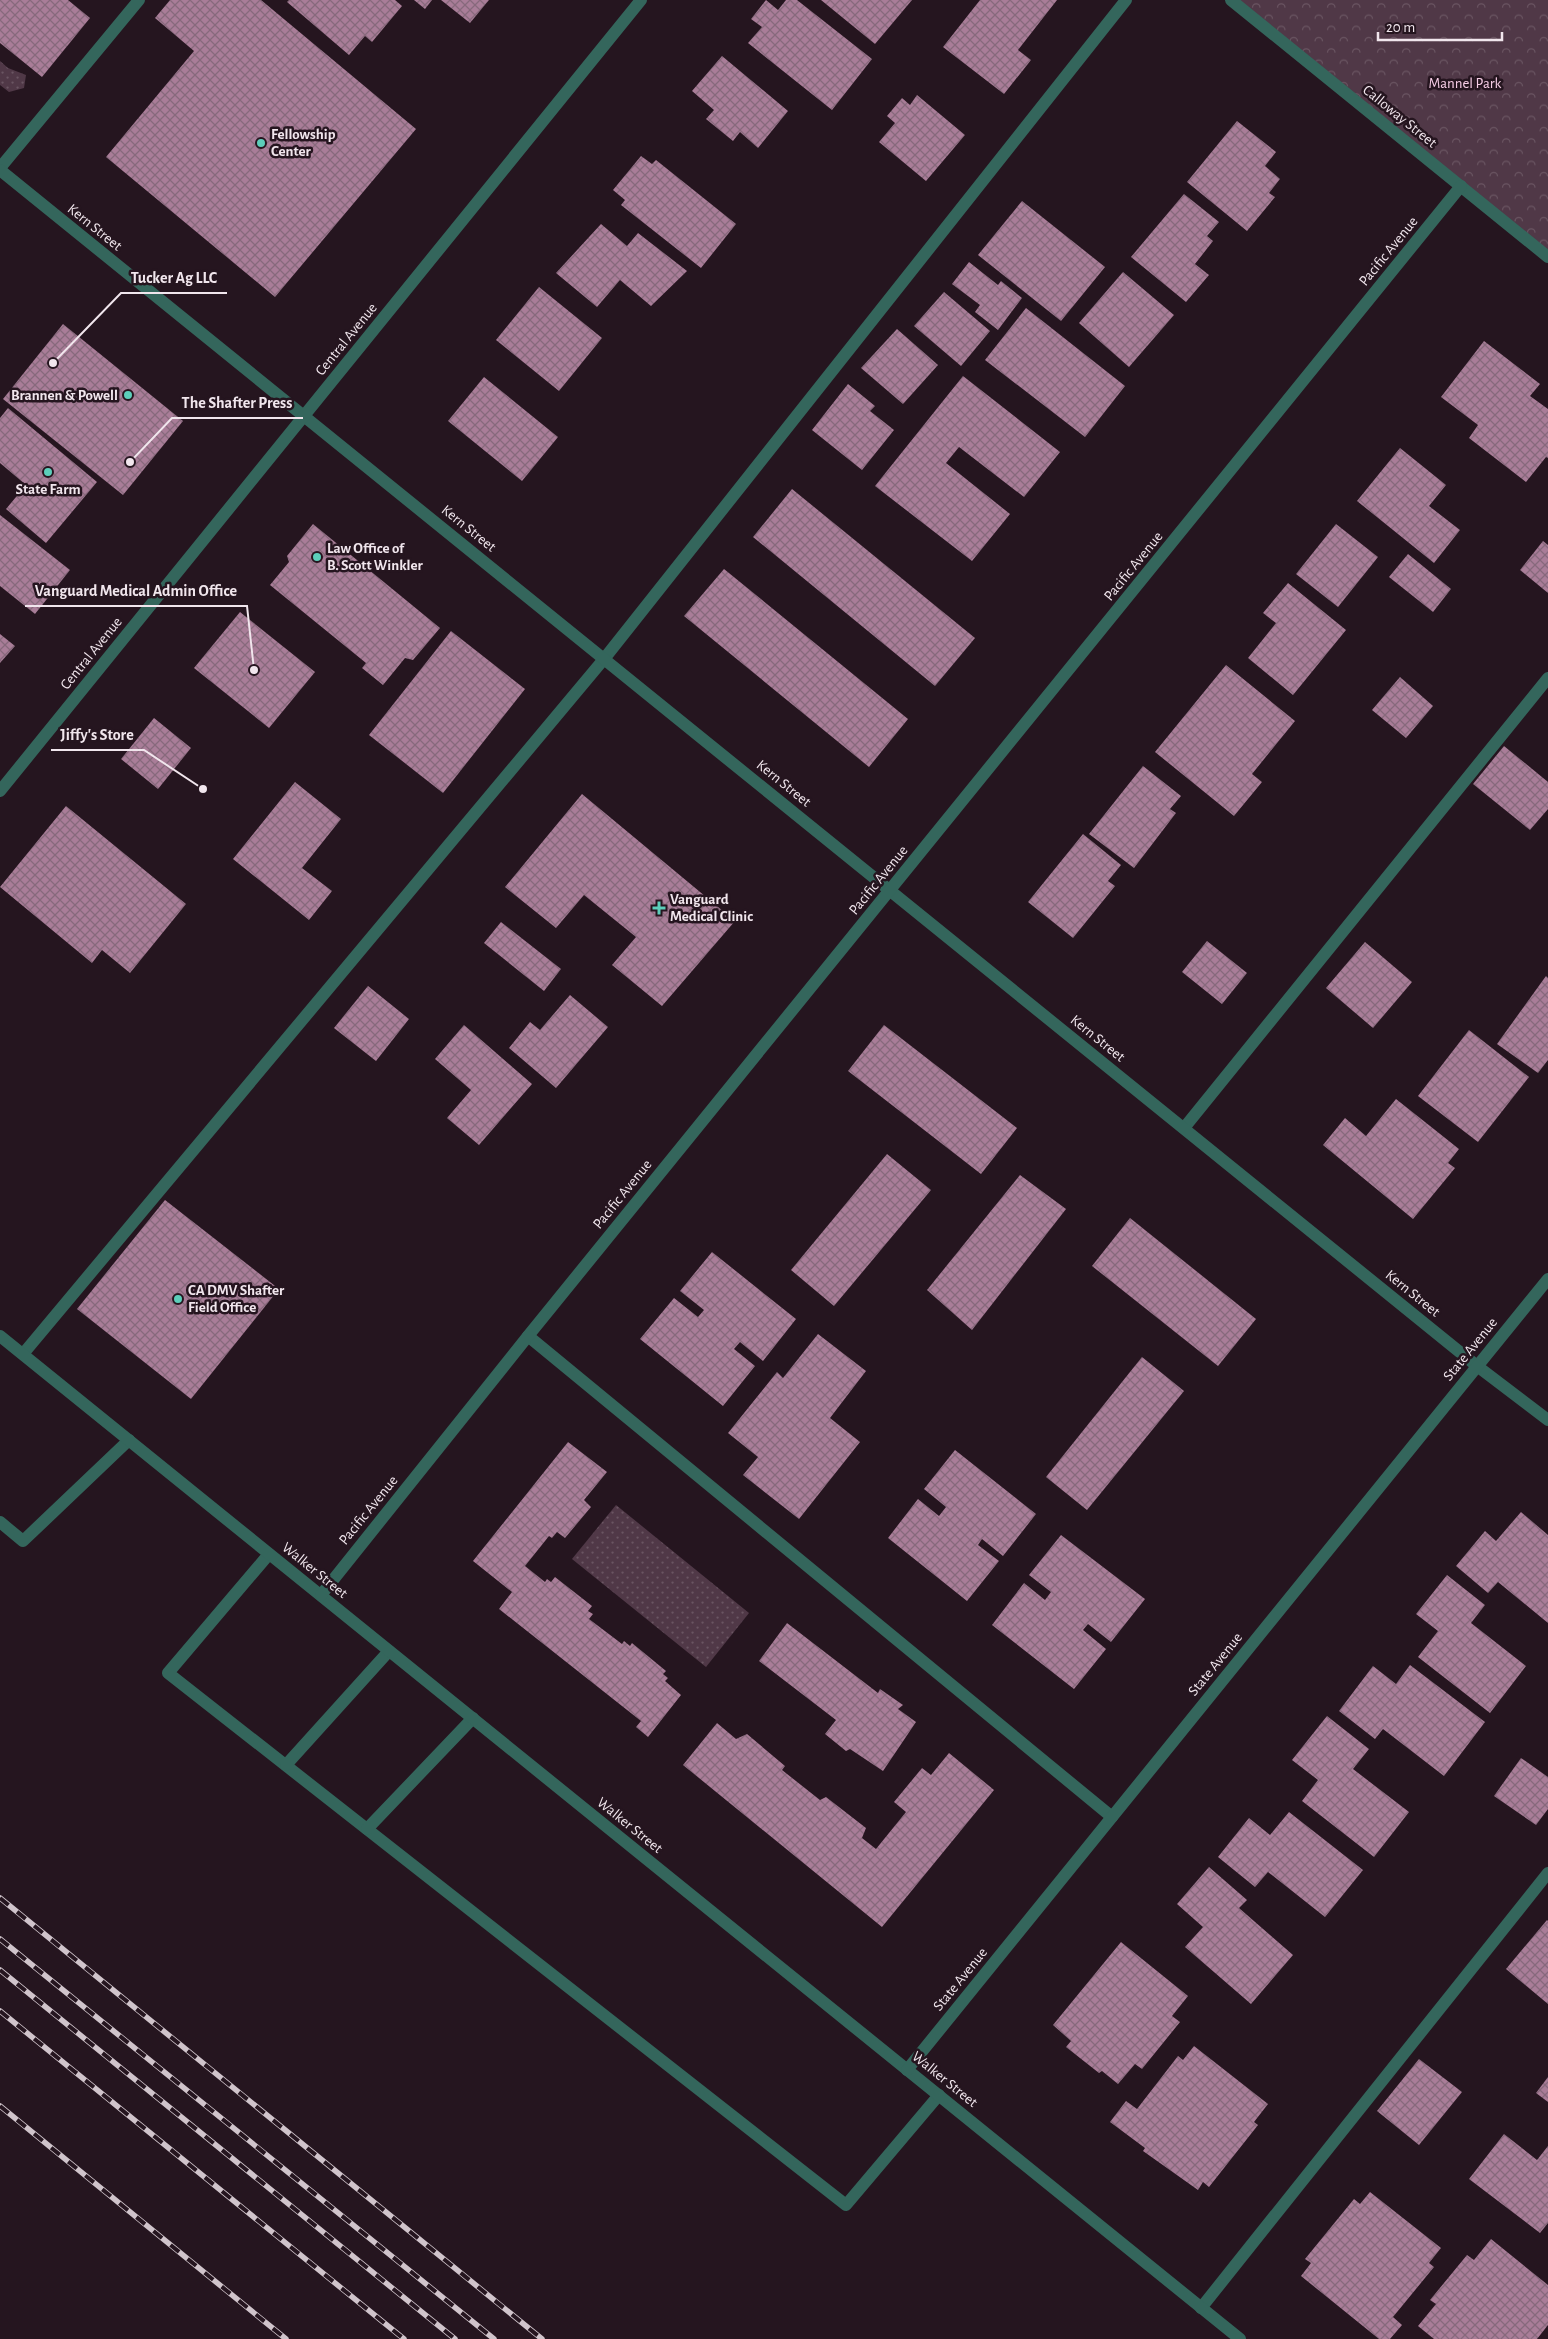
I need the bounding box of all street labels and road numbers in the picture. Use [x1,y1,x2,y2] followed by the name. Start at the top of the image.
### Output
[1360,82,1440,151] street label: Calloway Street
[65,201,125,254] street label: Kern Street
[1356,214,1421,289] street label: Pacific Avenue
[313,300,380,378] street label: Central Avenue
[439,502,499,555] street label: Kern Street
[1101,529,1166,604] street label: Pacific Avenue
[58,614,125,692] street label: Central Avenue
[754,757,814,810] street label: Kern Street
[846,843,911,918] street label: Pacific Avenue
[1068,1012,1128,1065] street label: Kern Street
[590,1157,655,1232] street label: Pacific Avenue
[1383,1267,1443,1320] street label: Kern Street
[1440,1315,1500,1384] street label: State Avenue
[336,1473,401,1548] street label: Pacific Avenue
[279,1540,350,1601] street label: Walker Street
[1185,1630,1245,1699] street label: State Avenue
[594,1795,665,1856] street label: Walker Street
[930,1945,990,2014] street label: State Avenue
[909,2049,980,2110] street label: Walker Street

